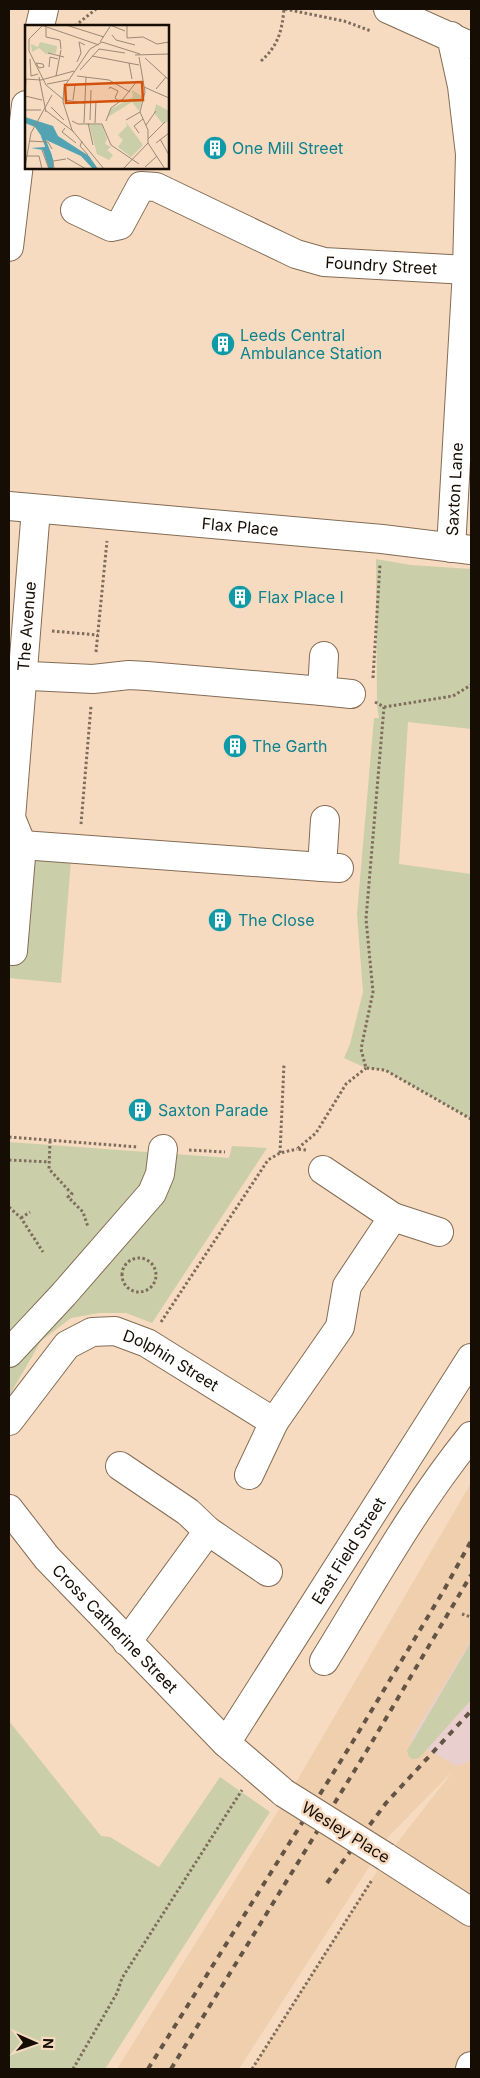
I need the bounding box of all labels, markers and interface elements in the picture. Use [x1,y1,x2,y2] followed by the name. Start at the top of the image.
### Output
[25,25,169,169] inset map
[202,135,228,161] building icon: One Mill Street
[232,138,343,158] place label: One Mill Street
[325,252,438,278] street label: Foundry Street
[240,325,382,363] place label: Leeds Central Ambulance Station
[210,331,236,357] building icon: Leeds Central Ambulance Station
[442,442,467,536] street label: Saxton Lane
[201,513,279,540] street label: Flax Place
[13,581,40,672] street label: The Avenue
[227,584,253,610] building icon: Flax Place I
[258,587,344,607] place label: Flax Place I
[222,733,248,759] building icon: The Garth
[252,736,328,756] place label: The Garth
[207,907,233,933] building icon: The Close
[238,910,315,930] place label: The Close
[127,1097,153,1123] building icon: Saxton Parade
[158,1100,268,1120] place label: Saxton Parade
[120,1325,222,1395] street label: Dolphin Street
[307,1493,390,1608] street label: East Field Street
[48,1560,182,1697] street label: Cross Catherine Street
[298,1797,394,1867] street label: Wesley Place
[10,2018,60,2068] north arrow
[40,2038,57,2049] text: N

